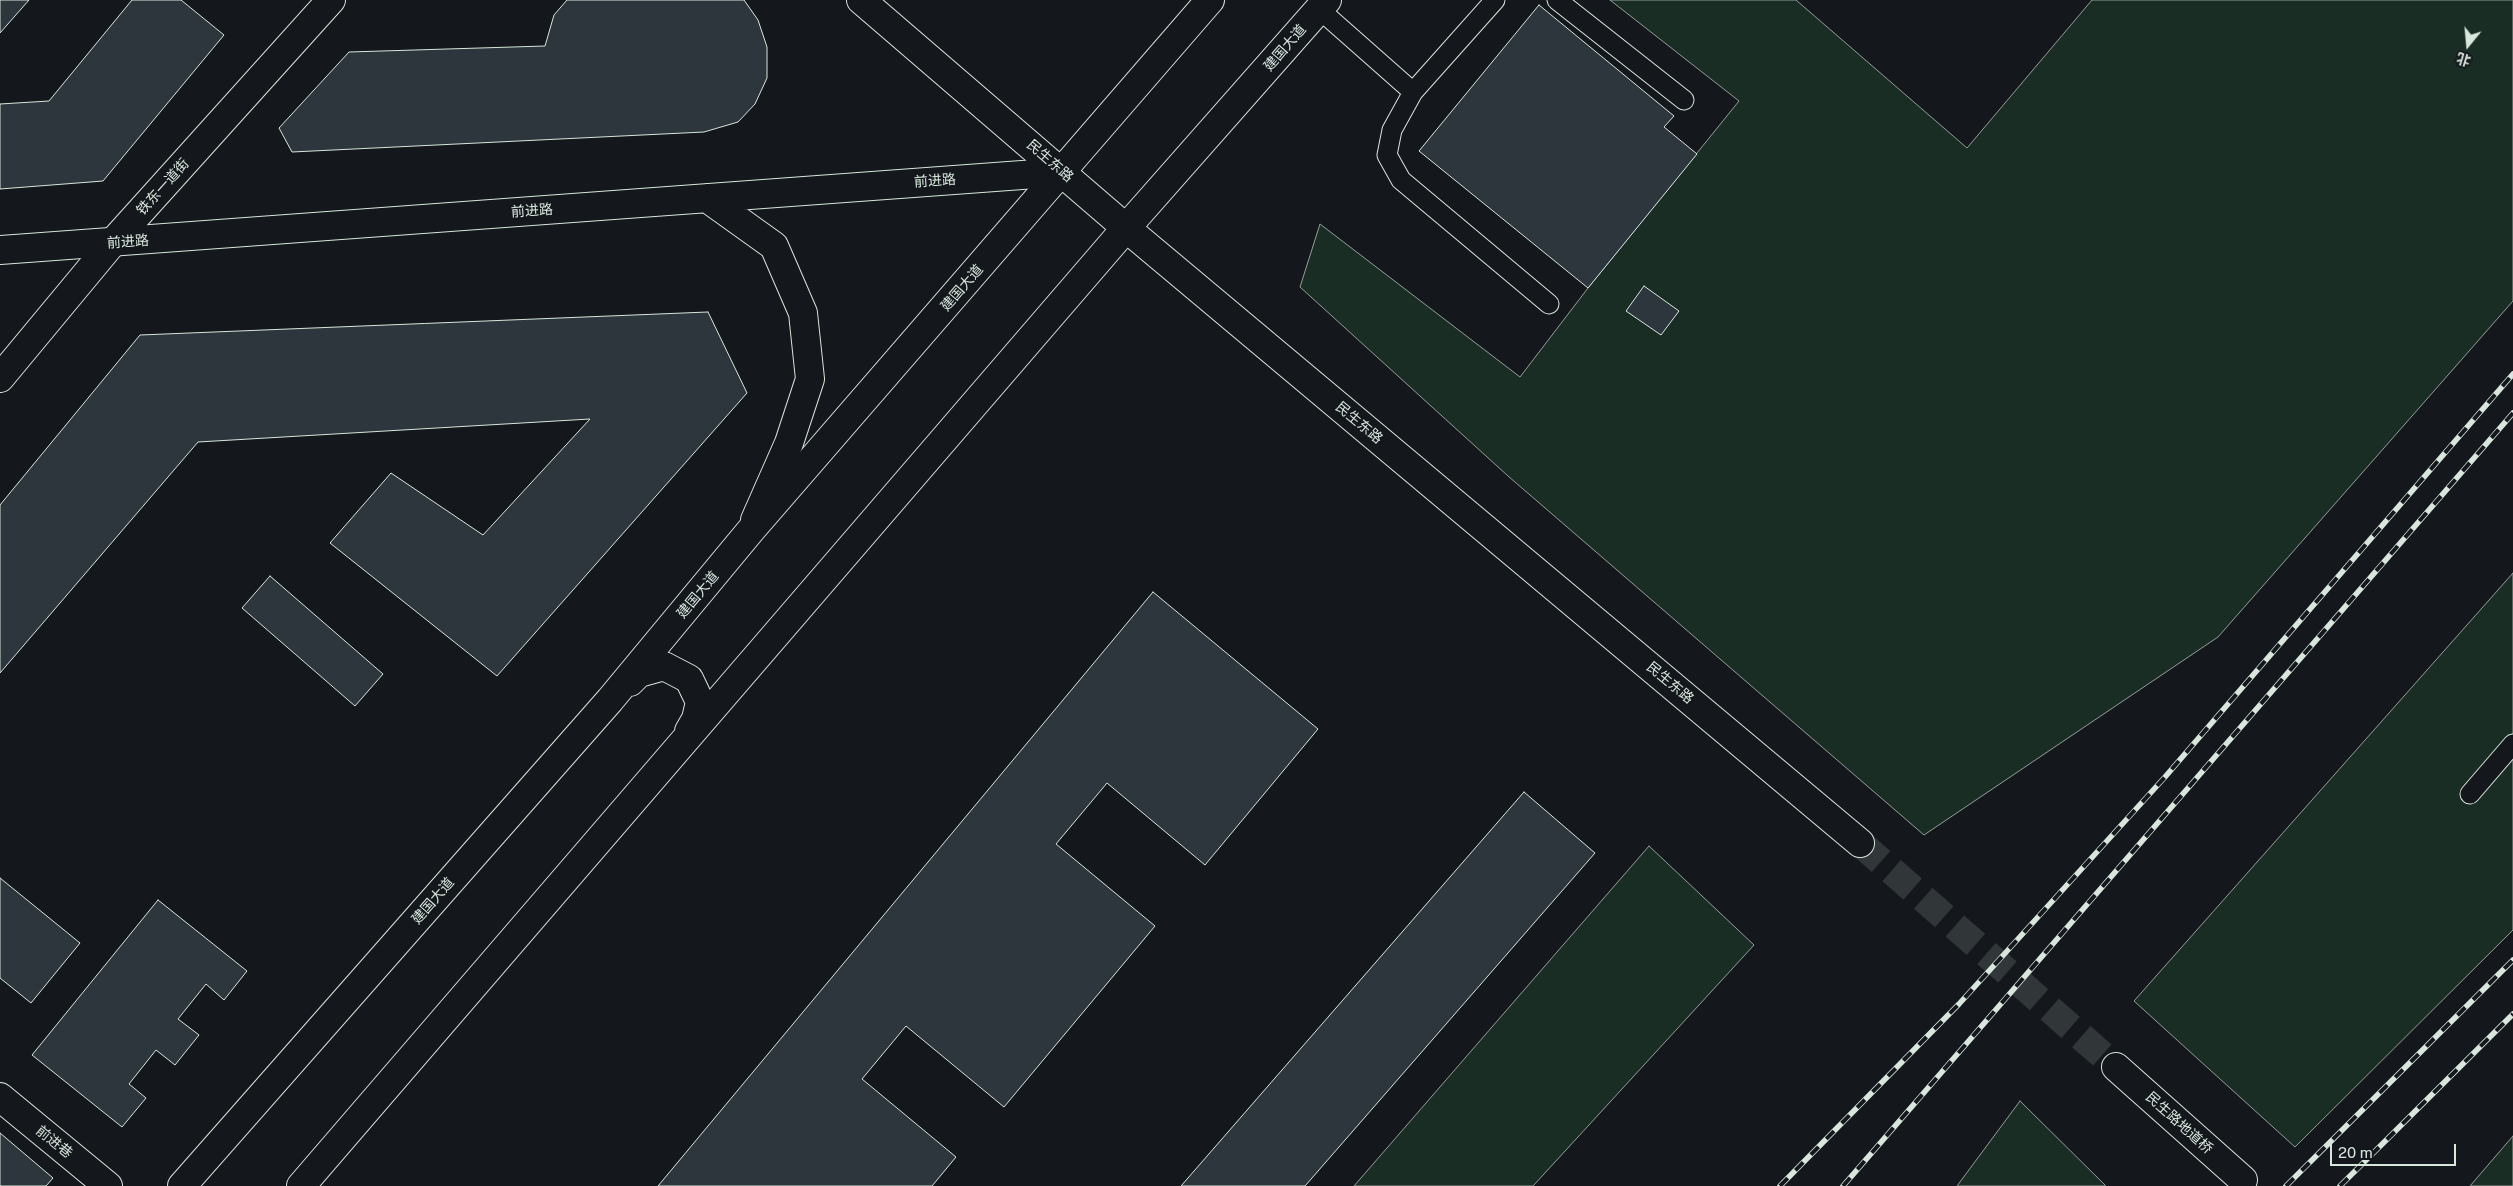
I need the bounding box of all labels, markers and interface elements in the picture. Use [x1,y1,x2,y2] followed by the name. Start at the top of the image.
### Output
[2443,20,2493,70] north arrow
[1260,21,1310,75] street label: 建国大道
[2455,50,2473,69] text: 北
[1023,136,1077,186] street label: 民生东路
[133,155,193,219] street label: 铁东一道街
[913,171,957,191] street label: 前进路
[510,201,554,221] street label: 前进路
[106,232,150,252] street label: 前进路
[937,261,987,315] street label: 建国大道
[1332,399,1386,447] street label: 民生东路
[674,568,722,622] street label: 建国大道
[1643,659,1697,707] street label: 民生东路
[408,874,458,928] street label: 建国大道
[2142,1089,2216,1157] street label: 民生路地道桥
[32,1122,76,1162] street label: 前进巷
[2333,1134,2459,1166] scale bar
[2338,1144,2373,1161] text: 20 m

